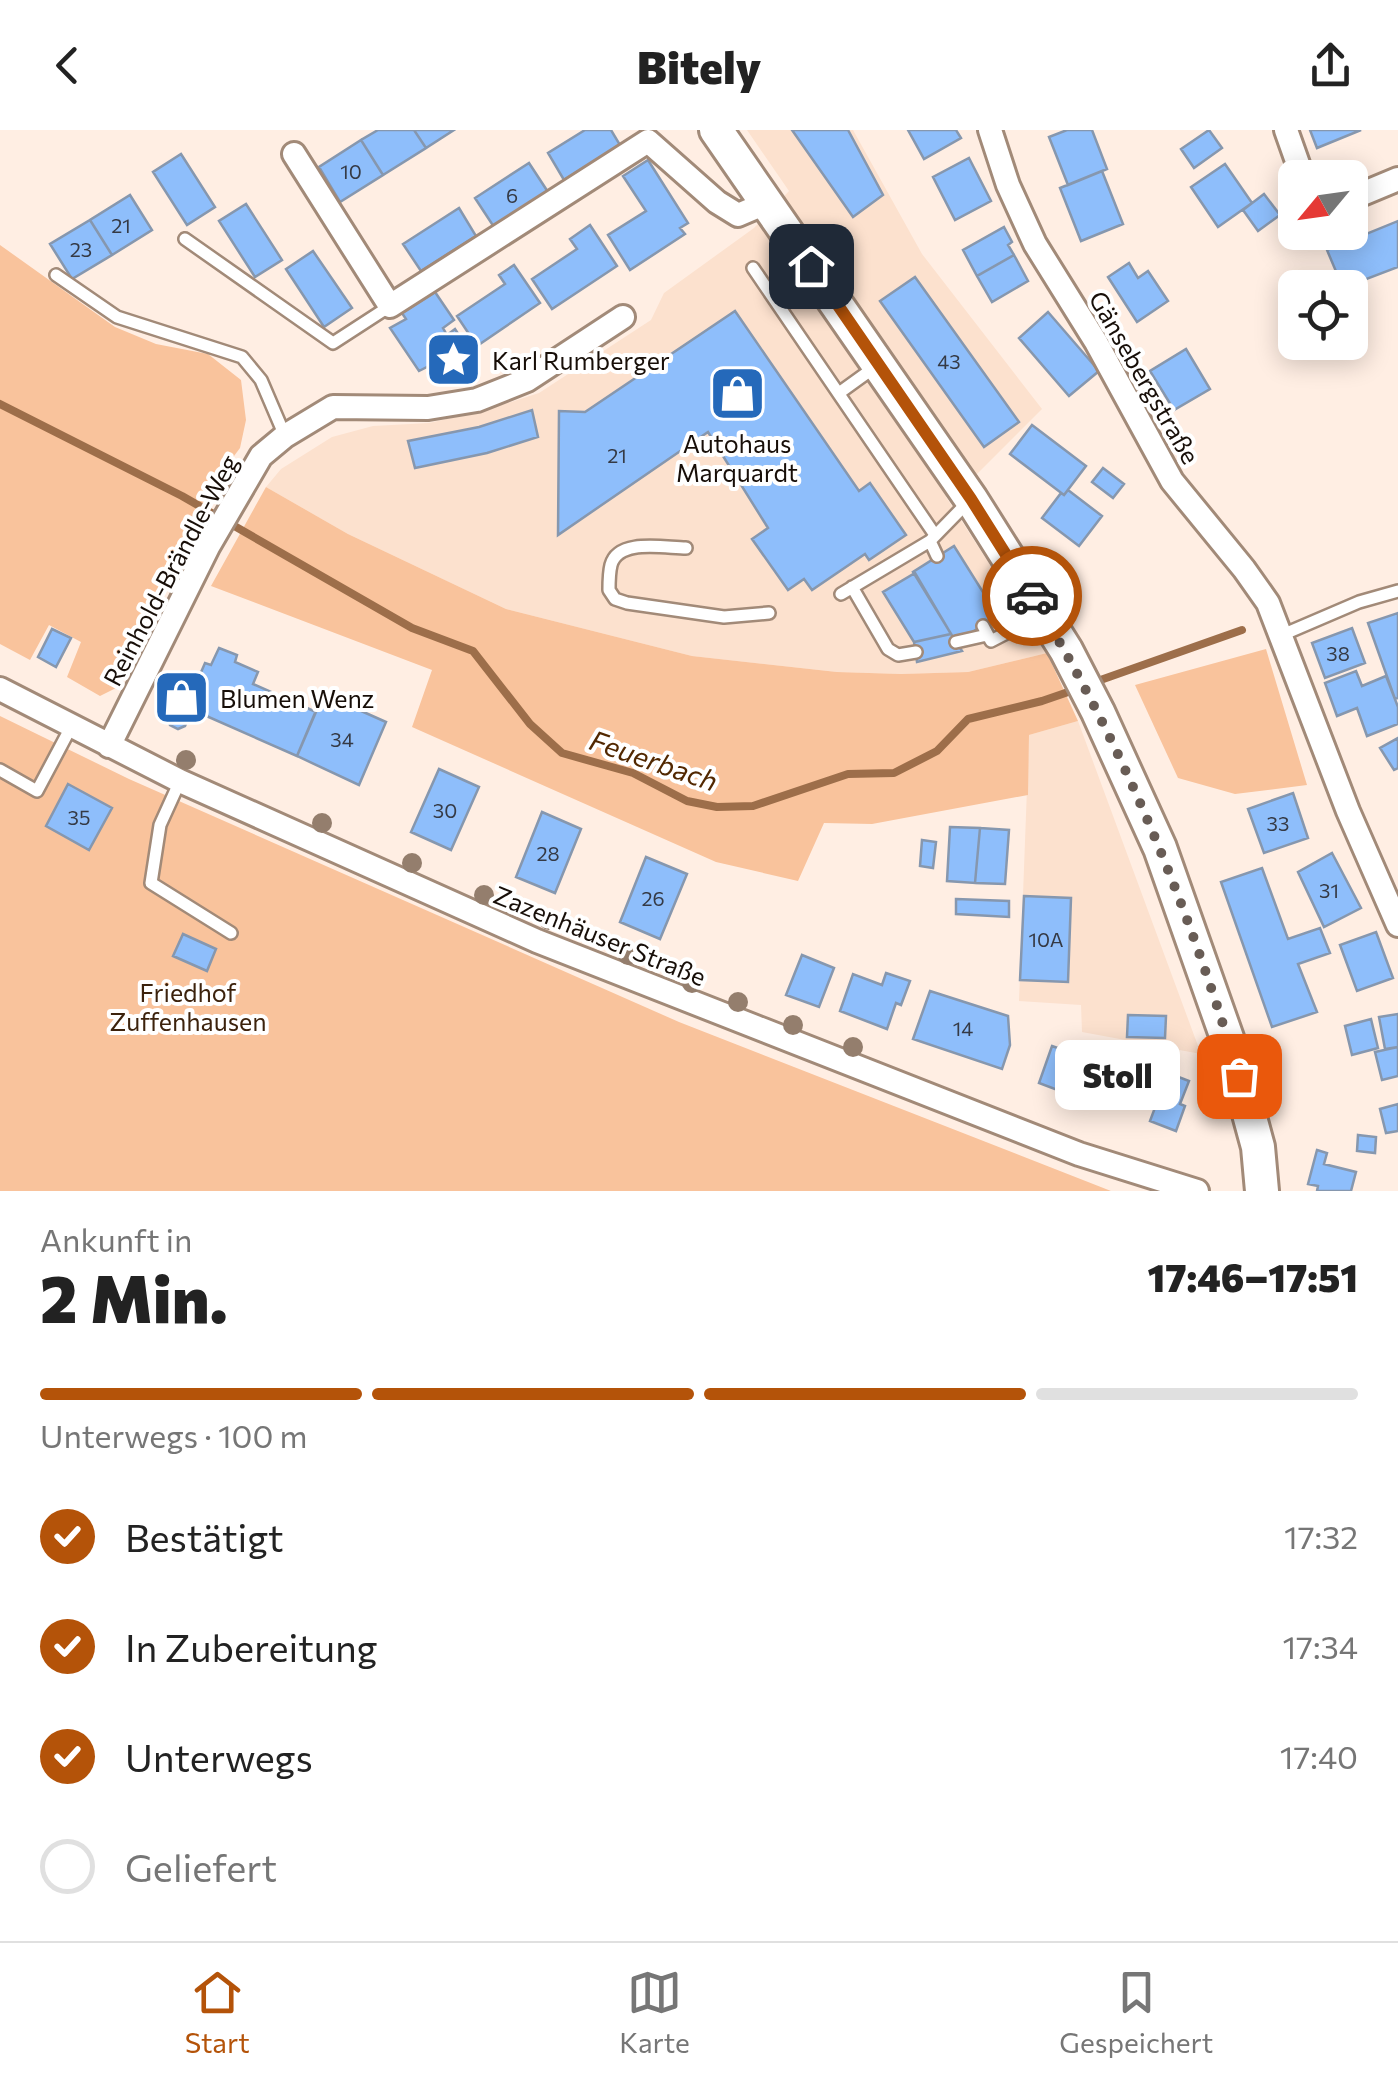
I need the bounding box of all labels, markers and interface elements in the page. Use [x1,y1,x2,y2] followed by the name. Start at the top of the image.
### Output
[40,38,95,93] icon: back
[637,38,761,93] text: Bitely
[1303,38,1358,93] icon: share
[340,159,362,183] house number: 10
[1278,160,1368,250] north arrow
[1278,160,1368,360] map controls
[506,183,518,207] house number: 6
[111,213,131,237] house number: 21
[769,224,854,309] pin
[70,237,92,261] house number: 23
[784,239,839,294] icon: home
[1278,270,1368,360] button: locate
[1083,285,1207,469] street label: Gänsebergstraße
[423,330,483,390] place icon: Karl Rumberger
[492,345,670,375] place label: Karl Rumberger
[937,349,961,373] house number: 43
[707,364,767,424] shop icon: Autohaus Marquardt
[676,428,798,487] place label: Autohaus Marquardt
[607,443,627,467] house number: 21
[96,449,244,691] street label: Reinhold-Brändle-Weg
[982,546,1082,646] courier
[1005,569,1060,624] icon: car
[1326,641,1350,665] house number: 38
[151,668,211,728] shop icon: Blumen Wenz
[220,683,374,713] place label: Blumen Wenz
[586,722,722,798] water label: Feuerbach
[330,727,354,751] house number: 34
[433,798,457,822] house number: 30
[68,805,90,829] house number: 35
[1267,811,1289,835] house number: 33
[536,841,560,865] house number: 28
[1319,878,1339,902] house number: 31
[490,879,710,991] street label: Zazenhäuser Straße
[641,886,665,910] house number: 26
[1029,927,1064,951] house number: 10A
[109,977,267,1036] park label: Friedhof Zuffenhausen
[953,1016,973,1040] house number: 14
[1197,1034,1282,1119] pin
[1054,1041,1179,1111] callout: Stoll
[1212,1049,1267,1104] icon: bag
[1082,1055,1153,1095] text: Stoll
[40,1219,192,1259] text: Ankunft in
[1147,1253,1358,1300] text: 17:46–17:51
[40,1257,228,1336] text: 2 Min.
[40,1415,307,1455] text: Unterwegs · 100 m
[40,1509,95,1564] icon: check
[125,1513,284,1560] text: Bestätigt
[1284,1516,1358,1556] text: 17:32
[40,1619,95,1674] icon: check
[125,1623,377,1670] text: In Zubereitung
[1282,1626,1358,1666] text: 17:34
[40,1729,95,1784] icon: check
[125,1733,313,1780] text: Unterwegs
[1280,1736,1358,1776] text: 17:40
[125,1843,277,1890] text: Geliefert
[185,1965,250,2059] tab: Start
[619,1965,690,2059] tab: Karte
[1059,1965,1213,2059] tab: Gespeichert

